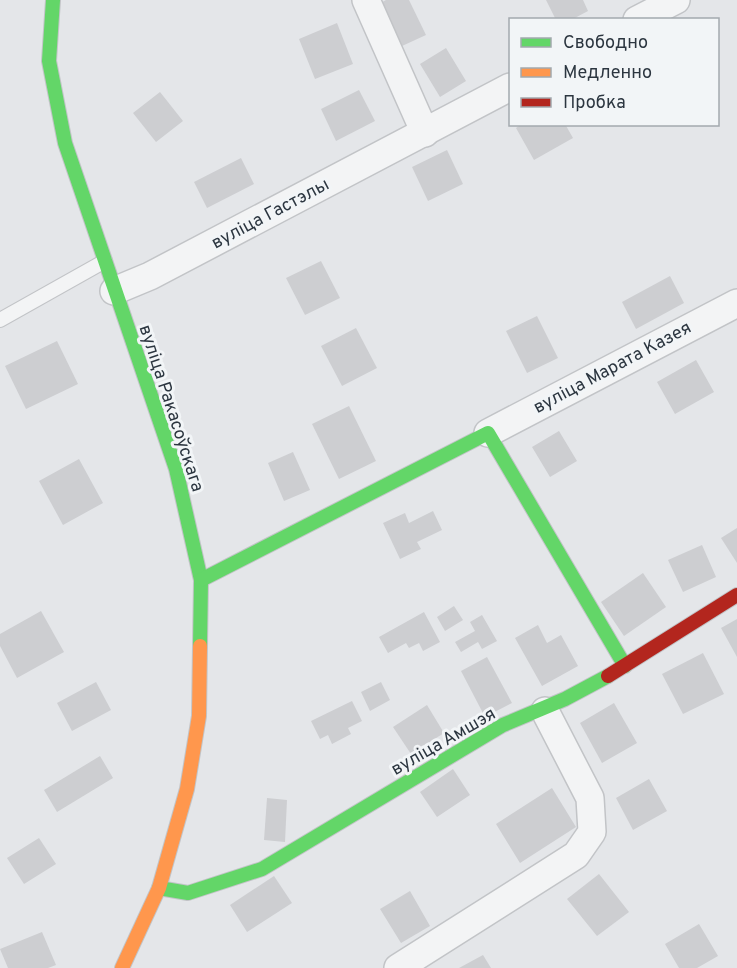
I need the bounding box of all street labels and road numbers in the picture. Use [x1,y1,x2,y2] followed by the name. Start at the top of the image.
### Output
[208,174,334,255] street label: вуліца Гастэлы
[530,317,696,420] street label: вуліца Марата Казея
[133,322,208,495] street label: вуліца Ракасоўскага
[387,703,500,782] street label: вуліца Амшэя

